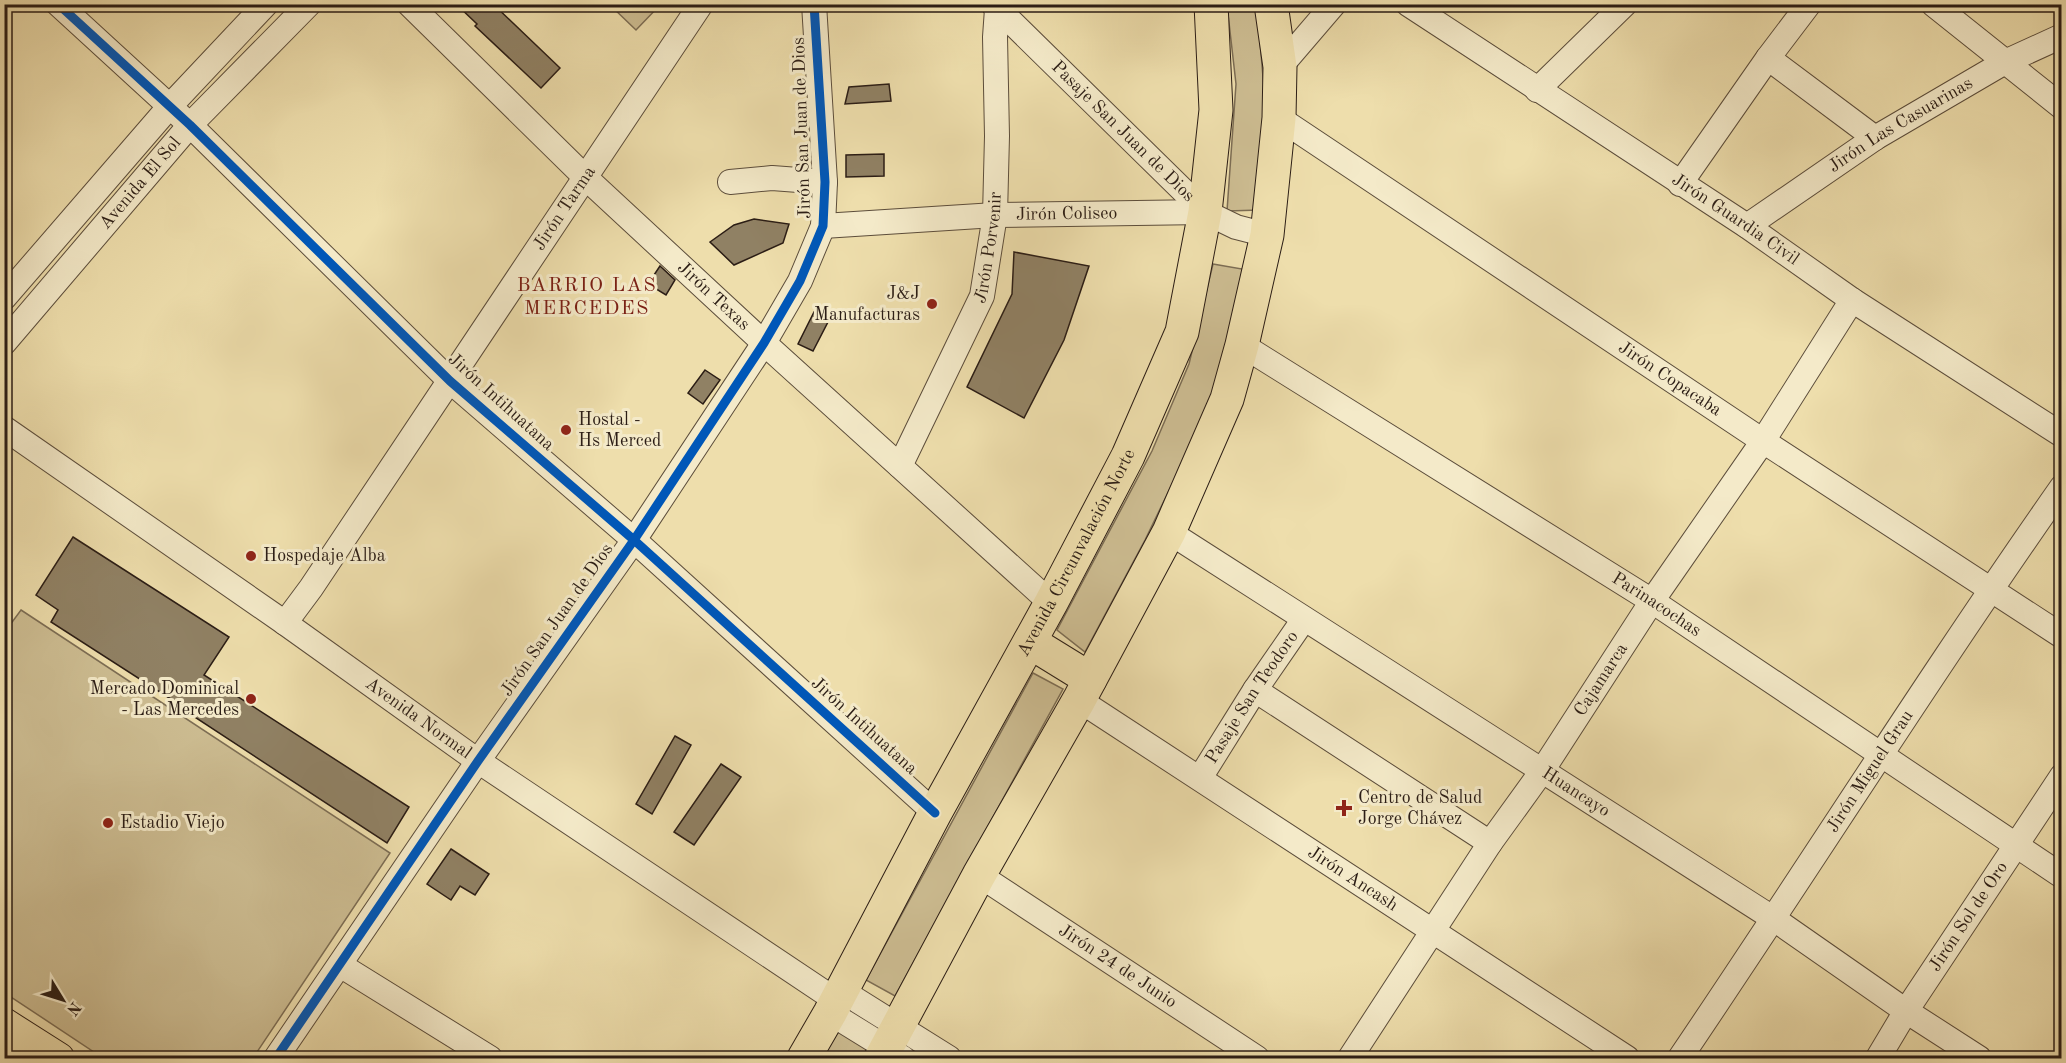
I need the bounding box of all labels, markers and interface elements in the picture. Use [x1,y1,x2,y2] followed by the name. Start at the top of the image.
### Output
[790,37,814,219] street label: Jirón San Juan de Dios
[1048,58,1198,205] street label: Pasaje San Juan de Dios
[1825,74,1976,176] street label: Jirón Las Casuarinas
[96,134,185,233] street label: Avenida El Sol
[530,163,599,254] street label: Jirón Tarma
[1669,170,1802,269] street label: Jirón Guardia Civil
[971,191,1005,306] street label: Jirón Porvenir
[1016,204,1118,224] street label: Jirón Coliseo
[674,258,753,334] street label: Jirón Texas
[517,276,657,319] district label: BARRIO LAS MERCEDES
[814,285,920,324] place label: J&J Manufacturas
[925,297,939,311] marker: J&J Manufacturas
[1615,338,1725,420] street label: Jirón Copacaba
[445,350,558,454] street label: Jirón Intihuatana
[578,411,661,450] place label: Hostal - Hs Merced
[559,423,573,437] marker: Hostal - Hs Merced
[1014,447,1139,660] street label: Avenida Circunvalación Norte
[497,540,617,700] street label: Jirón San Juan de Dios
[263,547,386,565] place label: Hospedaje Alba
[244,549,258,563] marker: Hospedaje Alba
[1609,569,1704,640] street label: Parinacochas
[1202,628,1302,767] street label: Pasaje San Teodoro
[1571,640,1631,720] street label: Cajamarca
[362,674,475,762] street label: Avenida Normal
[808,674,921,778] street label: Jirón Intihuatana
[90,680,239,719] place label: Mercado Dominical - Las Mercedes
[244,692,258,706] marker: Mercado Dominical - Las Mercedes
[1823,707,1917,836] street label: Jirón Miguel Grau
[1539,764,1613,821] street label: Huancayo
[1358,789,1482,828] place label: Centro de Salud Jorge Chávez
[1335,799,1353,817] marker: Centro de Salud Jorge Chávez
[120,814,225,832] place label: Estadio Viejo
[101,816,115,830] marker: Estadio Viejo
[1304,843,1401,915] street label: Jirón Ancash
[1926,859,2011,975] street label: Jirón Sol de Oro
[1055,921,1180,1012] street label: Jirón 24 de Junio
[33,970,93,1030] north arrow
[63,998,83,1018] text: N

